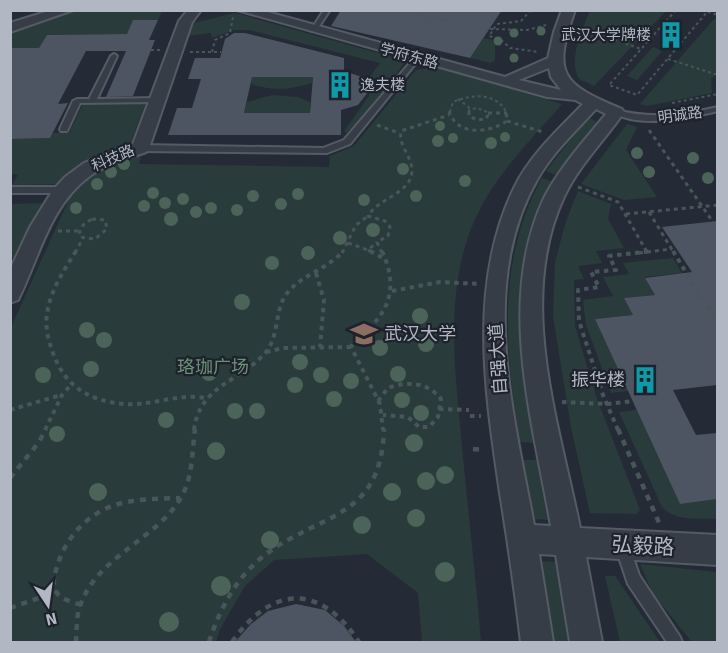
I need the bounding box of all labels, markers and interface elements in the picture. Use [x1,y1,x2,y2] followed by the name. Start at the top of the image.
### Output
[656,20,686,50] building icon: 武汉大学牌楼
[561,26,651,44] place label: 武汉大学牌楼
[378,40,440,72] street label: 学府东路
[325,70,355,100] building icon: 逸夫楼
[360,76,405,94] place label: 逸夫楼
[656,103,704,127] street label: 明诚路
[89,141,137,175] street label: 科技路
[349,319,379,349] school or university icon: 武汉大学
[485,322,511,396] street label: 自强大道
[384,323,456,345] place label: 武汉大学
[177,356,249,378] park label: 珞珈广场
[630,365,660,395] building icon: 振华楼
[571,369,625,391] place label: 振华楼
[611,531,675,561] street label: 弘毅路
[18,575,78,635] north arrow
[43,608,59,630] text: N

